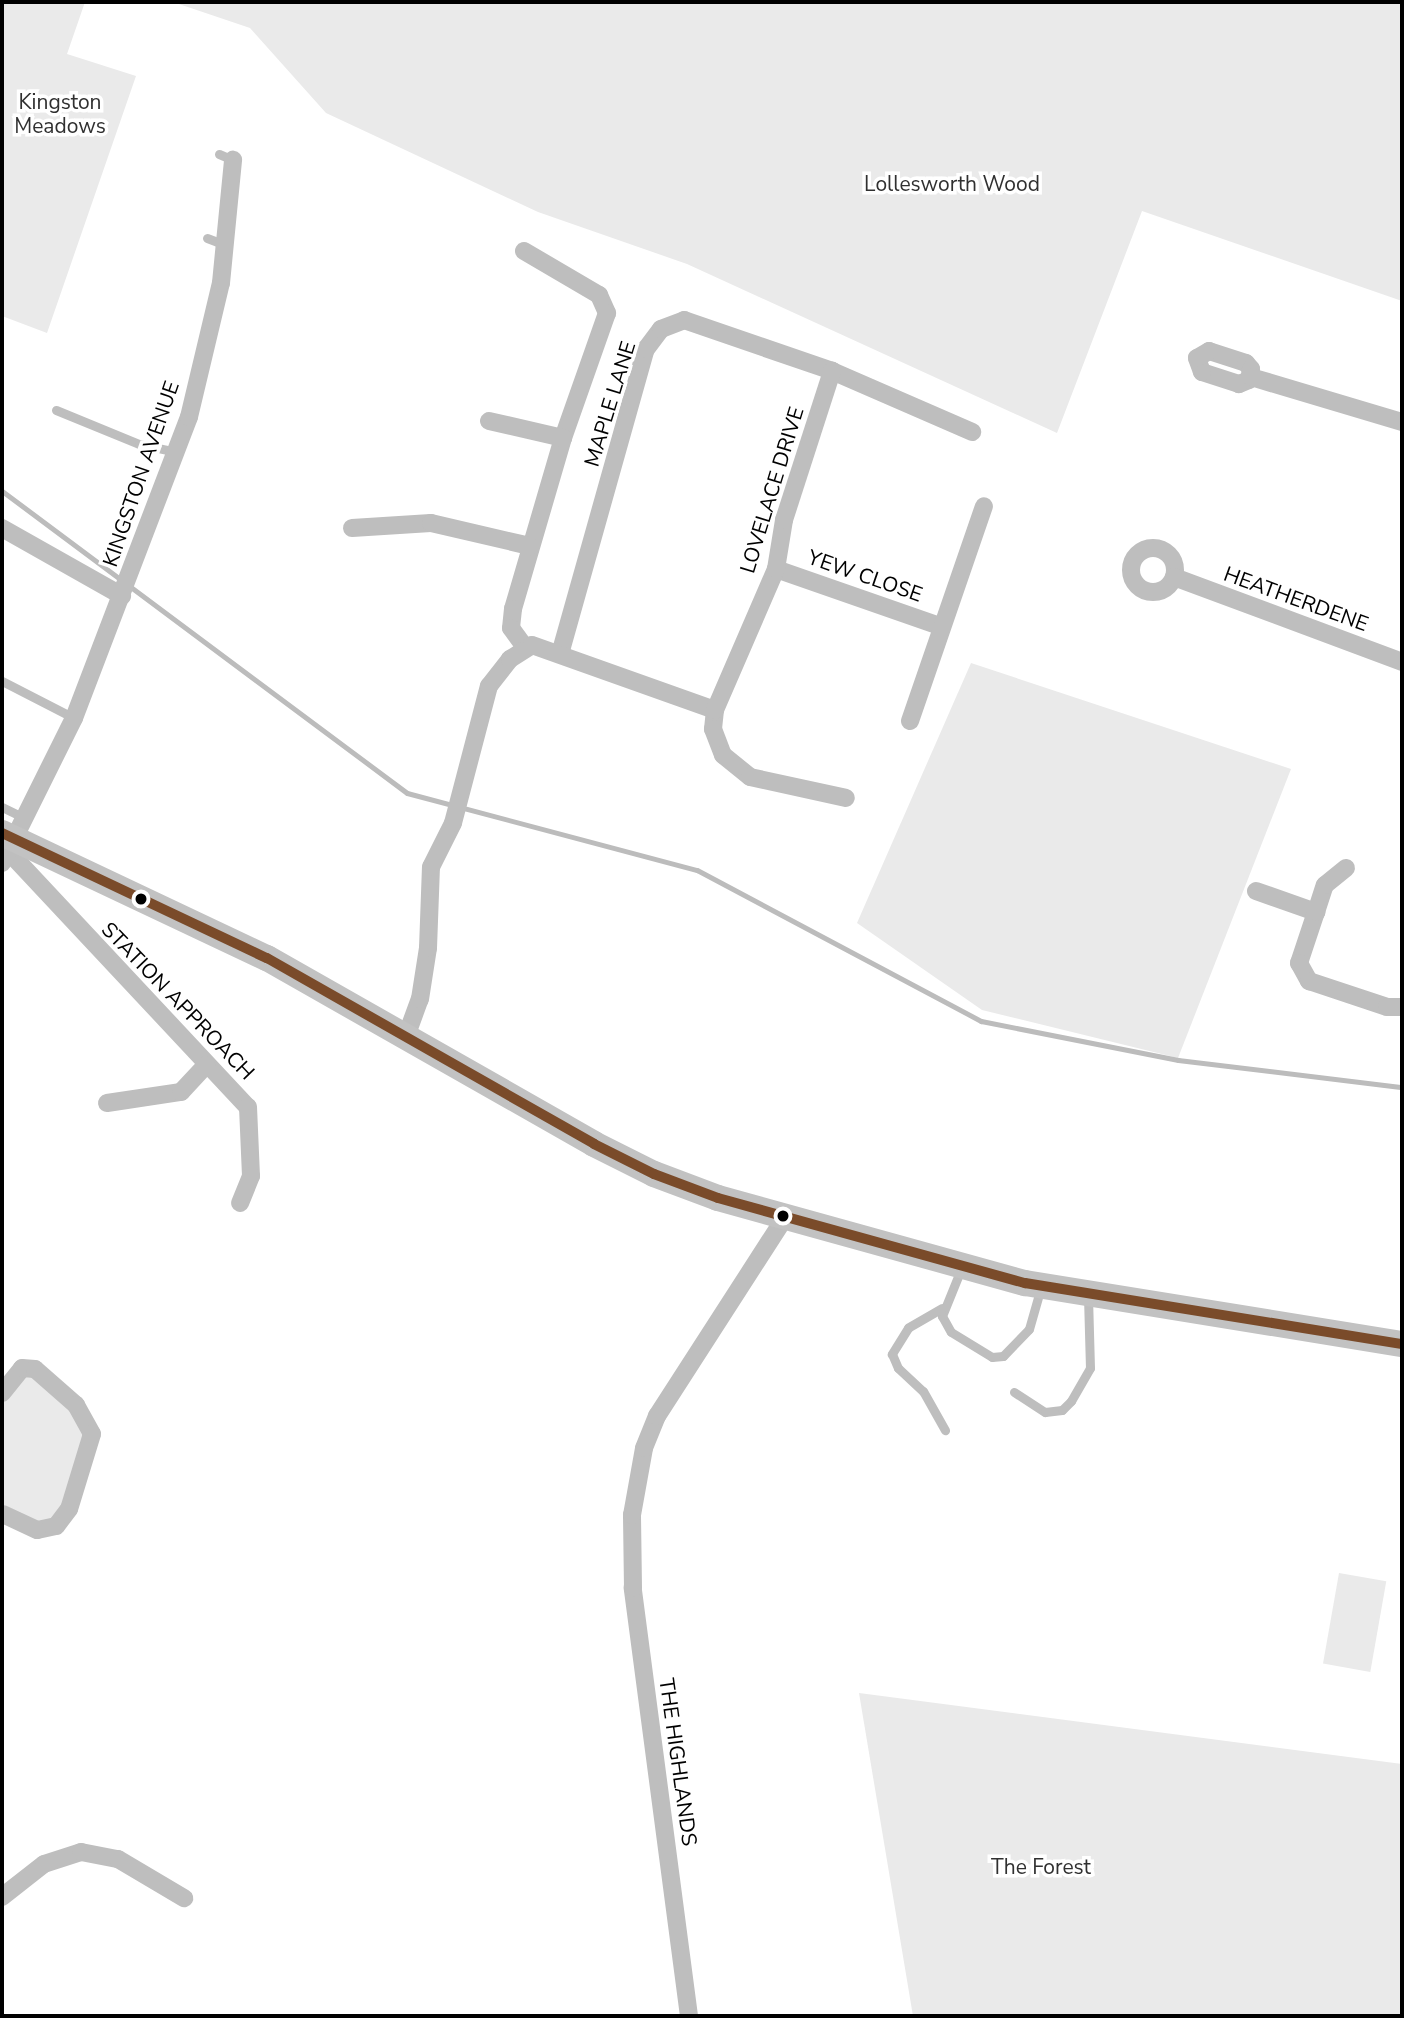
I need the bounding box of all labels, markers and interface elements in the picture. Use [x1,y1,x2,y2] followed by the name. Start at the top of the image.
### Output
[14,89,106,139] park label: Kingston Meadows
[864,171,1040,197] park label: Lollesworth Wood
[579,338,641,470] street label: MAPLE LANE
[97,378,185,570] street label: KINGSTON AVENUE
[735,404,809,576] street label: LOVELACE DRIVE
[804,545,926,607] street label: YEW CLOSE
[1220,561,1372,637] street label: HEATHERDENE
[134,892,148,906] unlabelled marker
[96,917,260,1085] street label: STATION APPROACH
[776,1209,790,1223] unlabelled marker
[654,1676,702,1848] street label: THE HIGHLANDS
[991,1854,1091,1880] park label: The Forest

